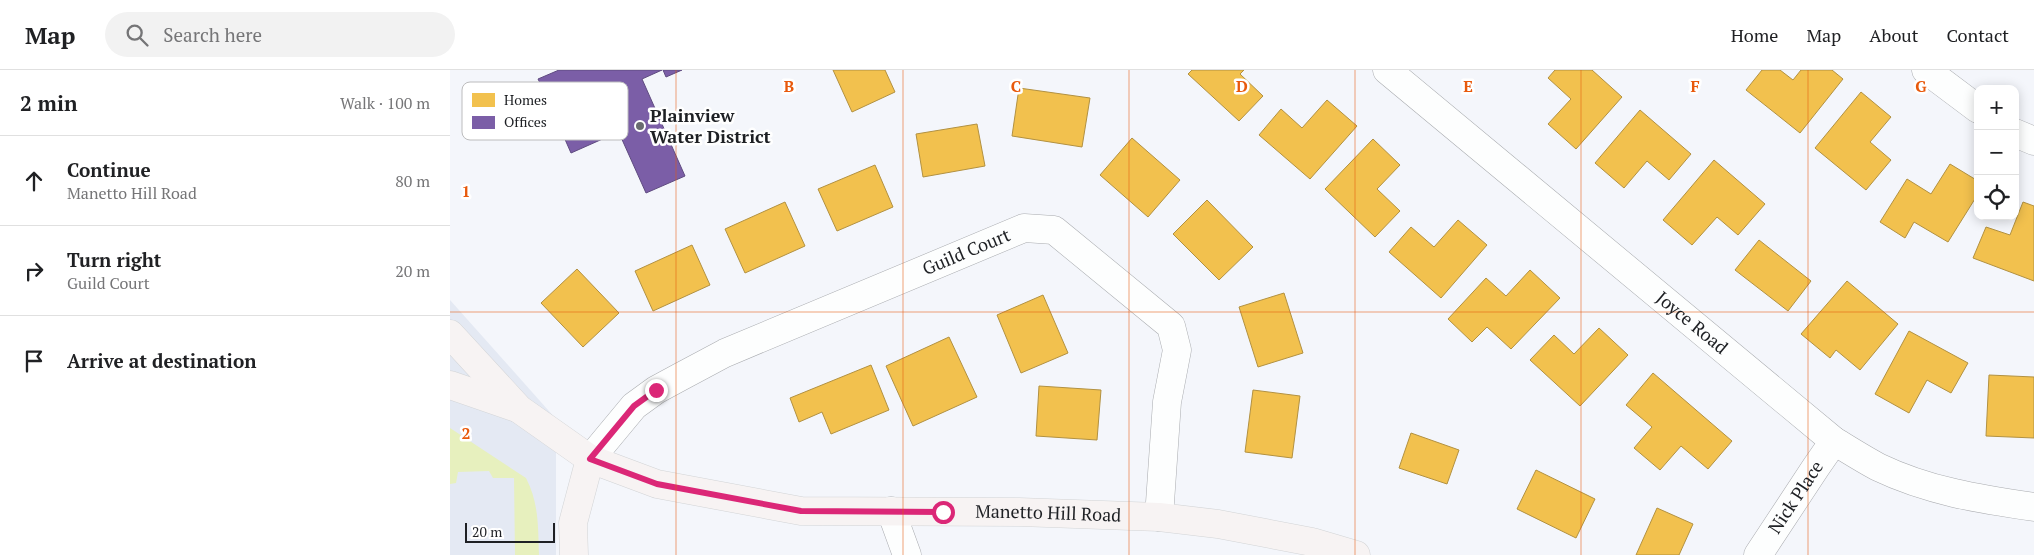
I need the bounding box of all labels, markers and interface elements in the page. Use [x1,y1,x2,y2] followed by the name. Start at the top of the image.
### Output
[105,12,455,57] search box
[25,19,75,51] text: Map
[123,21,151,49] icon: search
[163,22,262,47] text: Search here
[1731,23,1778,47] text: Home
[1806,23,1841,47] text: Map
[1869,23,1918,47] text: About
[1946,23,2009,47] text: Contact
[784,75,794,97] text: B
[1011,75,1021,97] text: C
[1236,75,1248,97] text: D
[1463,75,1473,97] text: E
[1690,75,1700,97] text: F
[1915,75,1927,97] text: G
[462,82,628,140] legend
[1974,85,2019,220] map controls
[1974,85,2019,130] button: +
[20,89,77,117] text: 2 min
[504,90,547,109] text: Homes
[340,92,430,114] text: Walk · 100 m
[650,103,771,148] place label: Plainview Water District
[504,112,547,131] text: Offices
[634,120,646,132] marker: Plainview Water District
[1974,130,2019,175] button: −
[67,157,151,182] text: Continue
[20,167,48,195] icon: ahead
[395,170,430,192] text: 80 m
[1974,175,2019,220] button: locate
[461,180,471,202] text: 1
[67,182,197,204] text: Manetto Hill Road
[918,222,1014,280] street label: Guild Court
[67,247,161,272] text: Turn right
[20,257,48,285] icon: right
[395,260,430,282] text: 20 m
[67,272,150,294] text: Guild Court
[1652,285,1733,359] street label: Joyce Road
[20,347,48,375] icon: arrive
[67,348,256,373] text: Arrive at destination
[645,379,668,402] route end
[461,422,471,444] text: 2
[1762,455,1828,538] street label: Nick Place
[975,499,1122,527] street label: Manetto Hill Road
[932,501,955,524] route start
[465,520,555,543] scale bar
[472,522,502,541] text: 20 m

